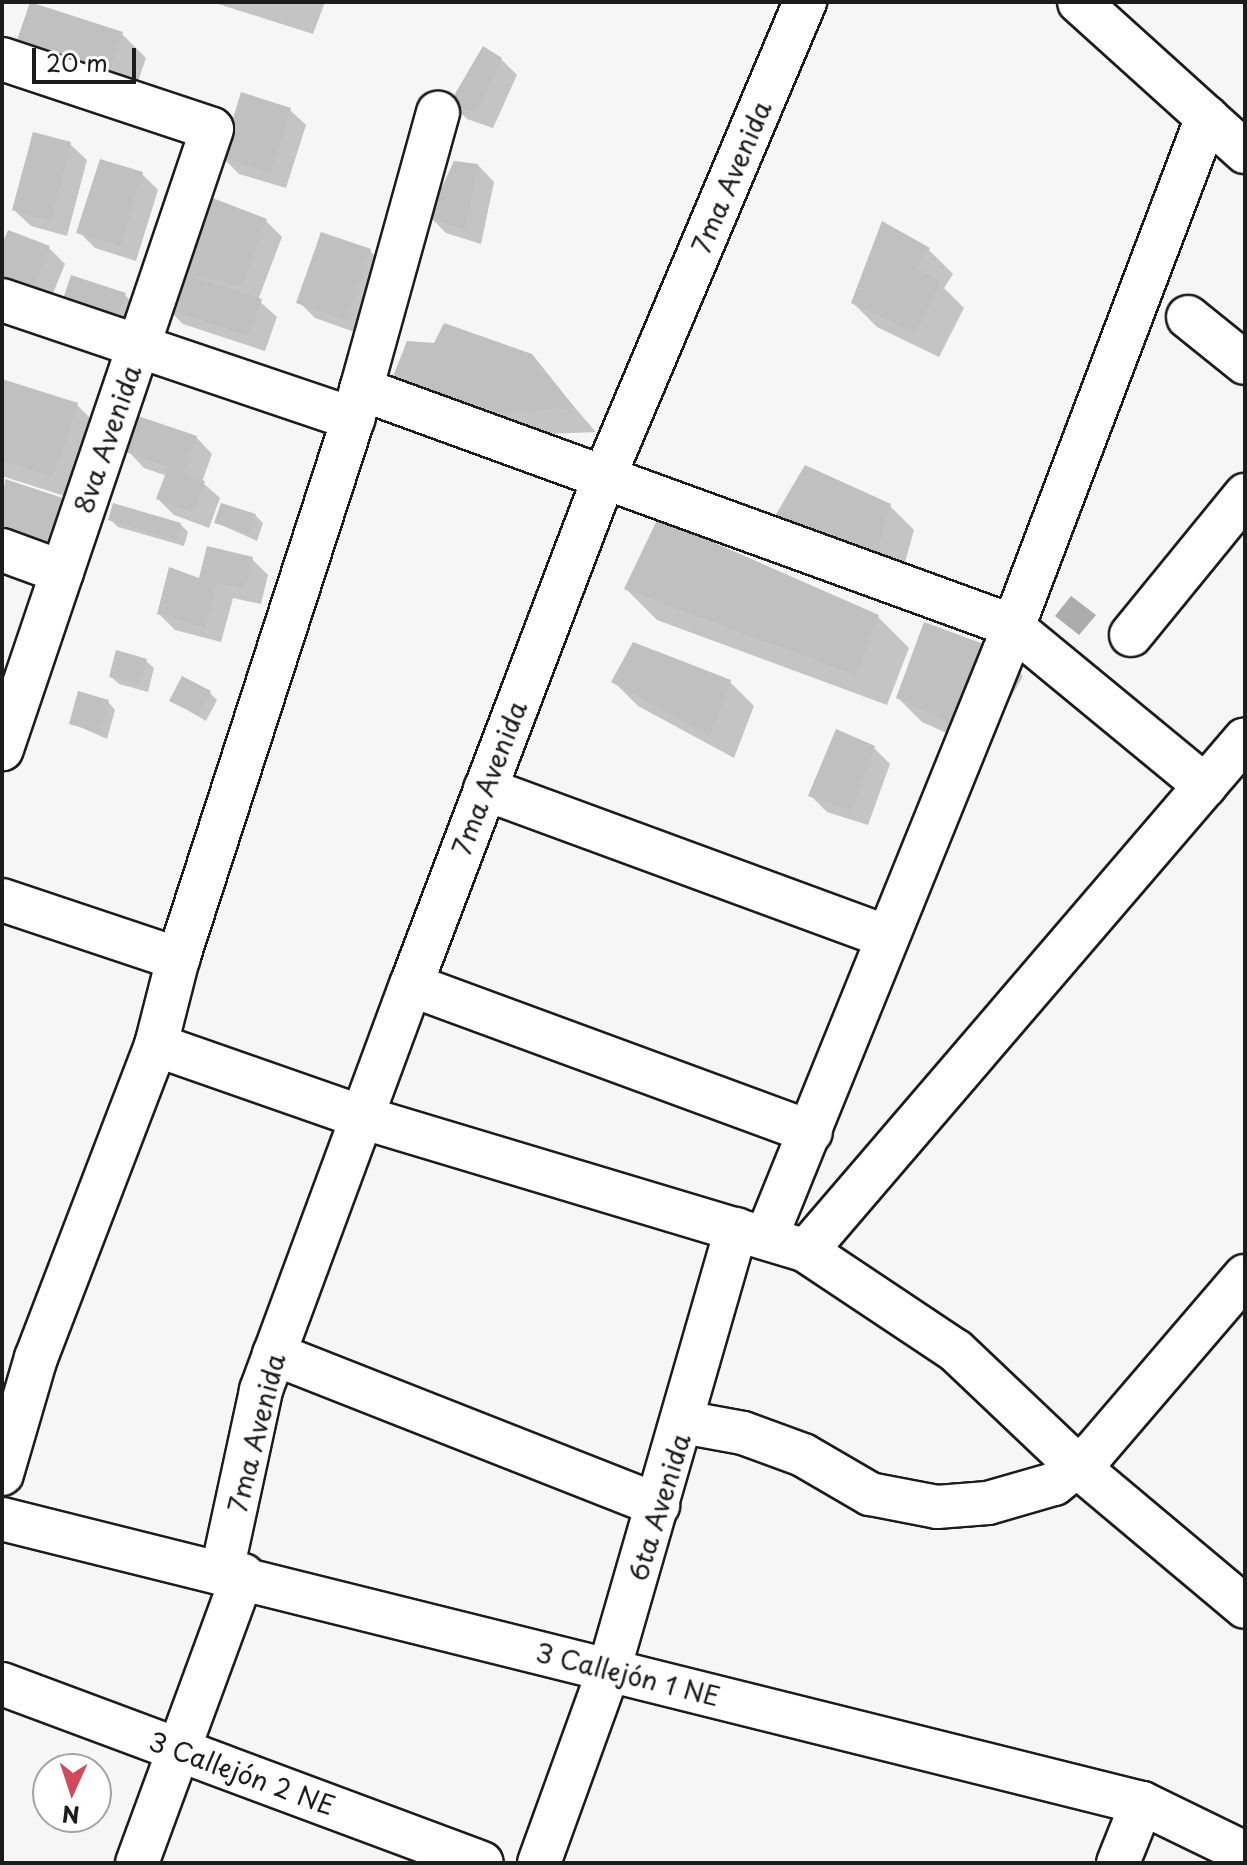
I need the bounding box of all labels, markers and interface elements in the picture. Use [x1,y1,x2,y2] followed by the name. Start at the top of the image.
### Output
[36,32,140,82] scale bar
[46,44,108,80] text: 20 m
[685,97,777,257] street label: 7ma Avenida
[67,362,147,516] street label: 8va Avenida
[445,697,533,859] street label: 7ma Avenida
[221,1351,291,1515] street label: 7ma Avenida
[622,1429,696,1585] street label: 6ta Avenida
[532,1636,724,1712] street label: 3 Callejón 1 NE
[144,1725,340,1821] street label: 3 Callejón 2 NE
[32,1753,112,1833] north arrow
[61,1799,80,1832] text: N

